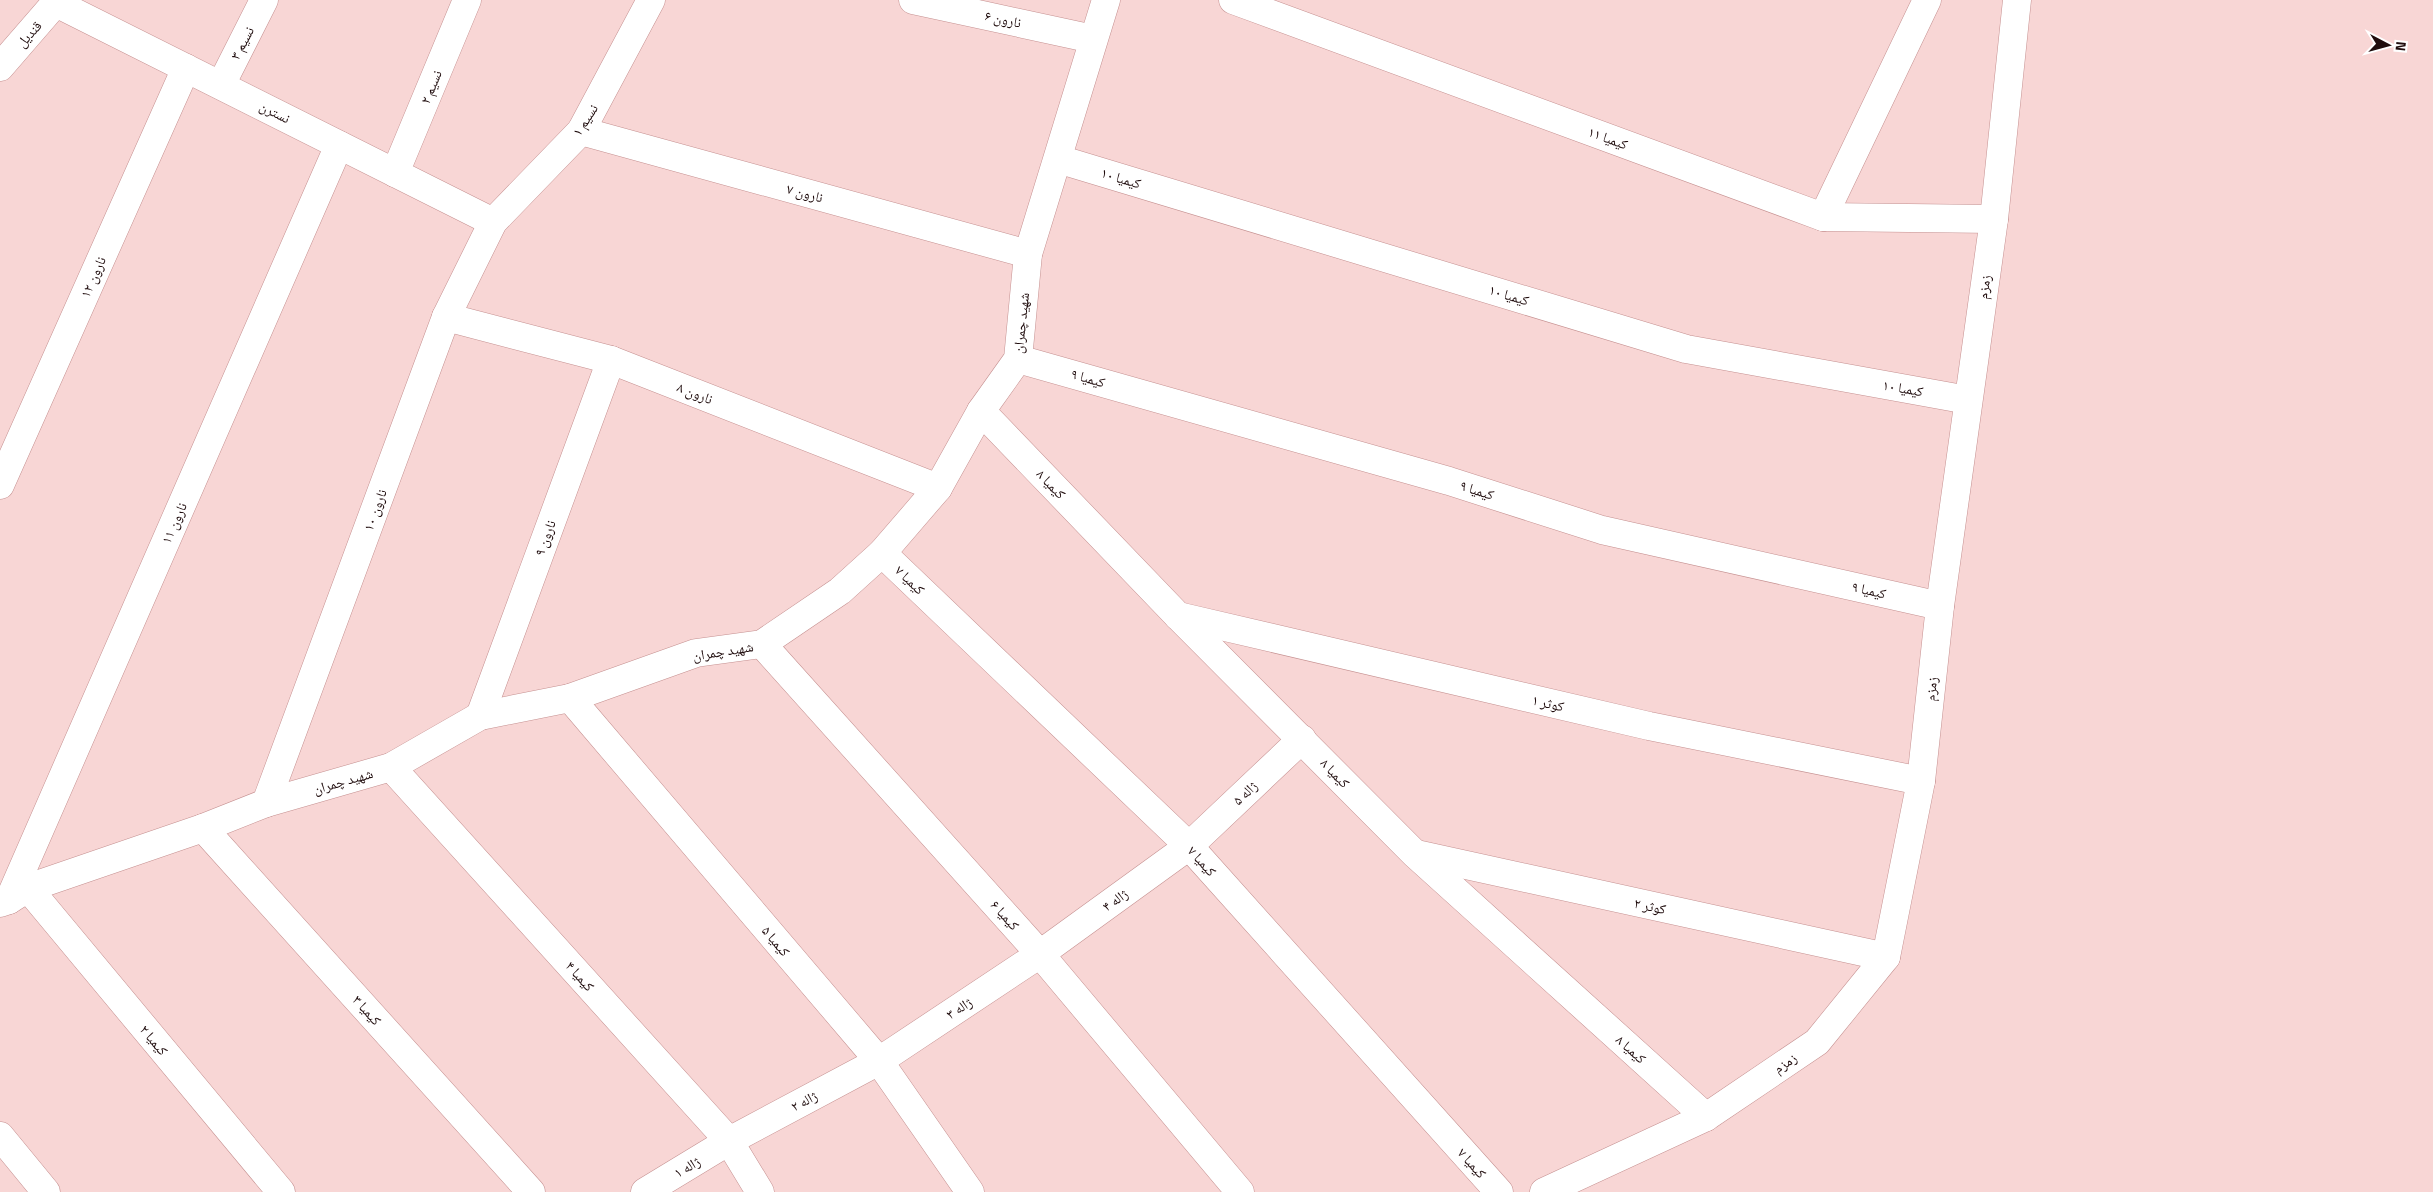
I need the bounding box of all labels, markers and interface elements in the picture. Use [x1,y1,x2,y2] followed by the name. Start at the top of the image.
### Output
[983,4,1023,33] street label: نارون ۶
[11,16,46,52] street label: قندیل
[2363,20,2413,70] north arrow
[224,22,259,63] street label: نسیم ۳
[2390,40,2412,52] text: N
[414,67,447,107] street label: نسیم ۲
[256,95,294,128] street label: نسترن
[566,99,603,140] street label: نسیم ۱
[1585,121,1631,154] street label: کیمیا ۱۱
[1099,162,1144,194] street label: کیمیا ۱۰
[785,178,826,207] street label: نارون ۷
[74,253,111,301] street label: نارون ۱۲
[1971,273,1996,300] street label: زمزم
[1487,279,1532,311] street label: کیمیا ۱۰
[1007,291,1034,354] street label: شهید چمران
[1069,363,1108,392] street label: کیمیا ۹
[1881,374,1925,401] street label: کیمیا ۱۰
[674,376,716,409] street label: نارون ۸
[1032,464,1071,504] street label: کیمیا ۸
[1457,474,1497,505] street label: کیمیا ۹
[357,486,392,534] street label: نارون ۱۰
[155,499,192,547] street label: نارون ۱۱
[528,517,561,559] street label: نارون ۹
[891,560,930,599] street label: کیمیا ۷
[1850,575,1889,604] street label: کیمیا ۹
[691,635,755,666] street label: شهید چمران
[1919,676,1942,702] street label: زمزم
[1530,689,1566,716] street label: کوثر ۱
[1316,753,1355,793] street label: کیمیا ۸
[311,762,375,799] street label: شهید چمران
[1227,776,1262,810] street label: ژاله ۵
[1183,841,1222,881] street label: کیمیا ۷
[1097,883,1132,916] street label: ژاله ۴
[1632,892,1668,919] street label: کوثر ۲
[986,895,1025,935] street label: کیمیا ۶
[757,921,796,961] street label: کیمیا ۵
[561,956,600,996] street label: کیمیا ۴
[348,990,387,1030] street label: کیمیا ۳
[942,991,976,1024] street label: ژاله ۳
[135,1020,174,1060] street label: کیمیا ۲
[1611,1029,1651,1068] street label: کیمیا ۸
[1769,1047,1801,1078] street label: زمزم
[787,1085,821,1116] street label: ژاله ۲
[1453,1143,1492,1183] street label: کیمیا ۷
[670,1151,704,1183] street label: ژاله ۱

